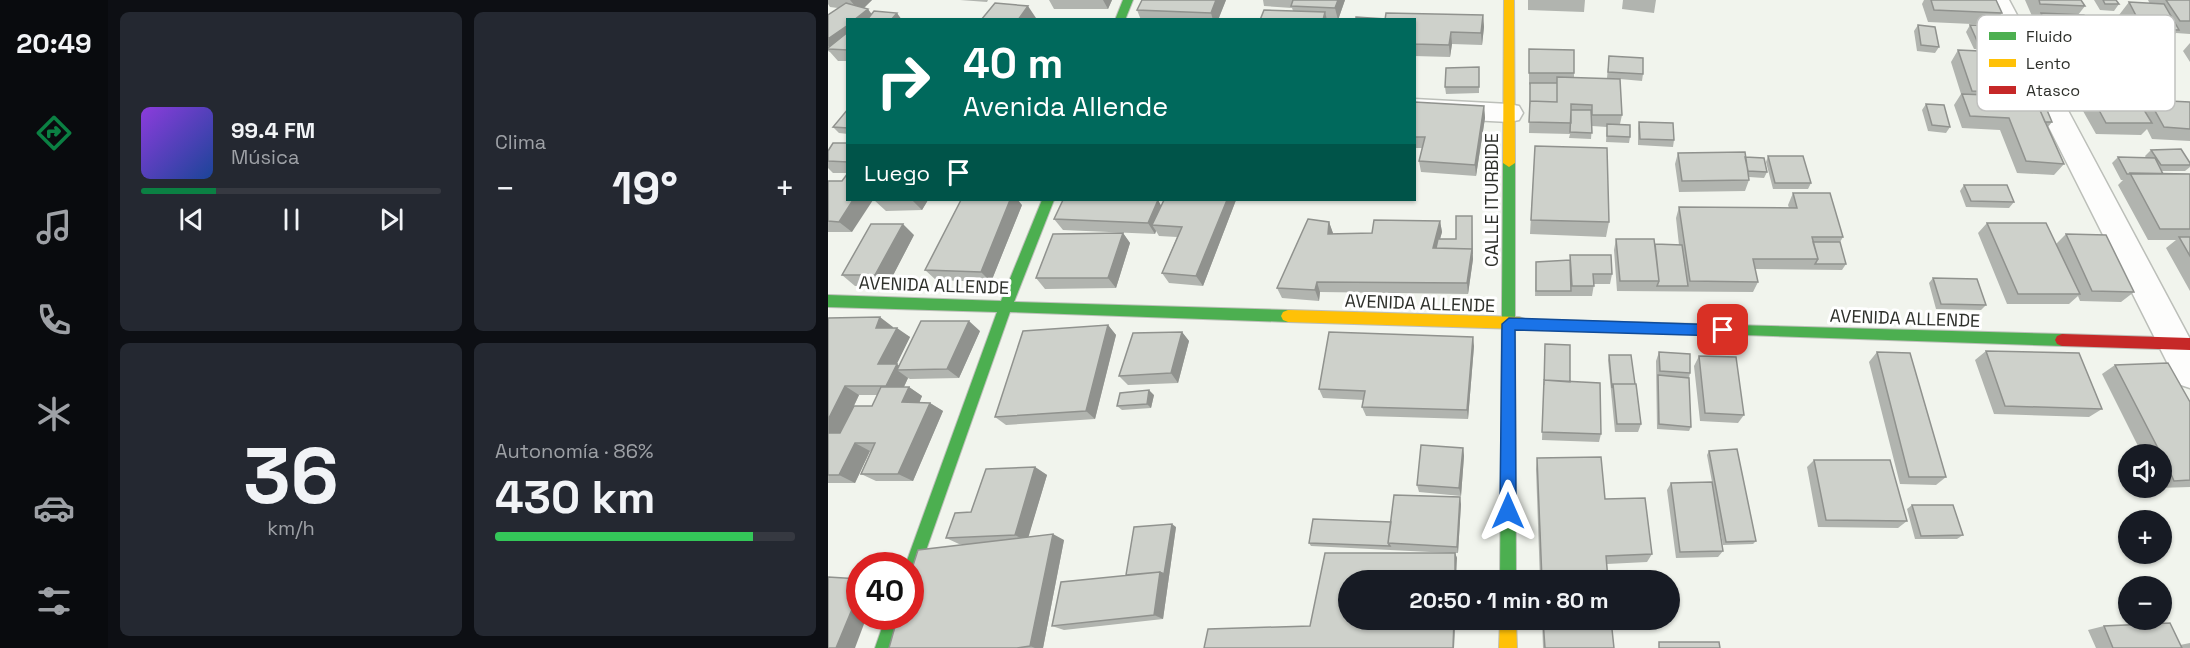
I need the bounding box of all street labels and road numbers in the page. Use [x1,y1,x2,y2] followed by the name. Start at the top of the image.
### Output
[1480,133,1503,267] street label: CALLE ITURBIDE
[858,271,1010,299] street label: AVENIDA ALLENDE
[1344,289,1496,317] street label: AVENIDA ALLENDE
[1829,304,1981,332] street label: AVENIDA ALLENDE

